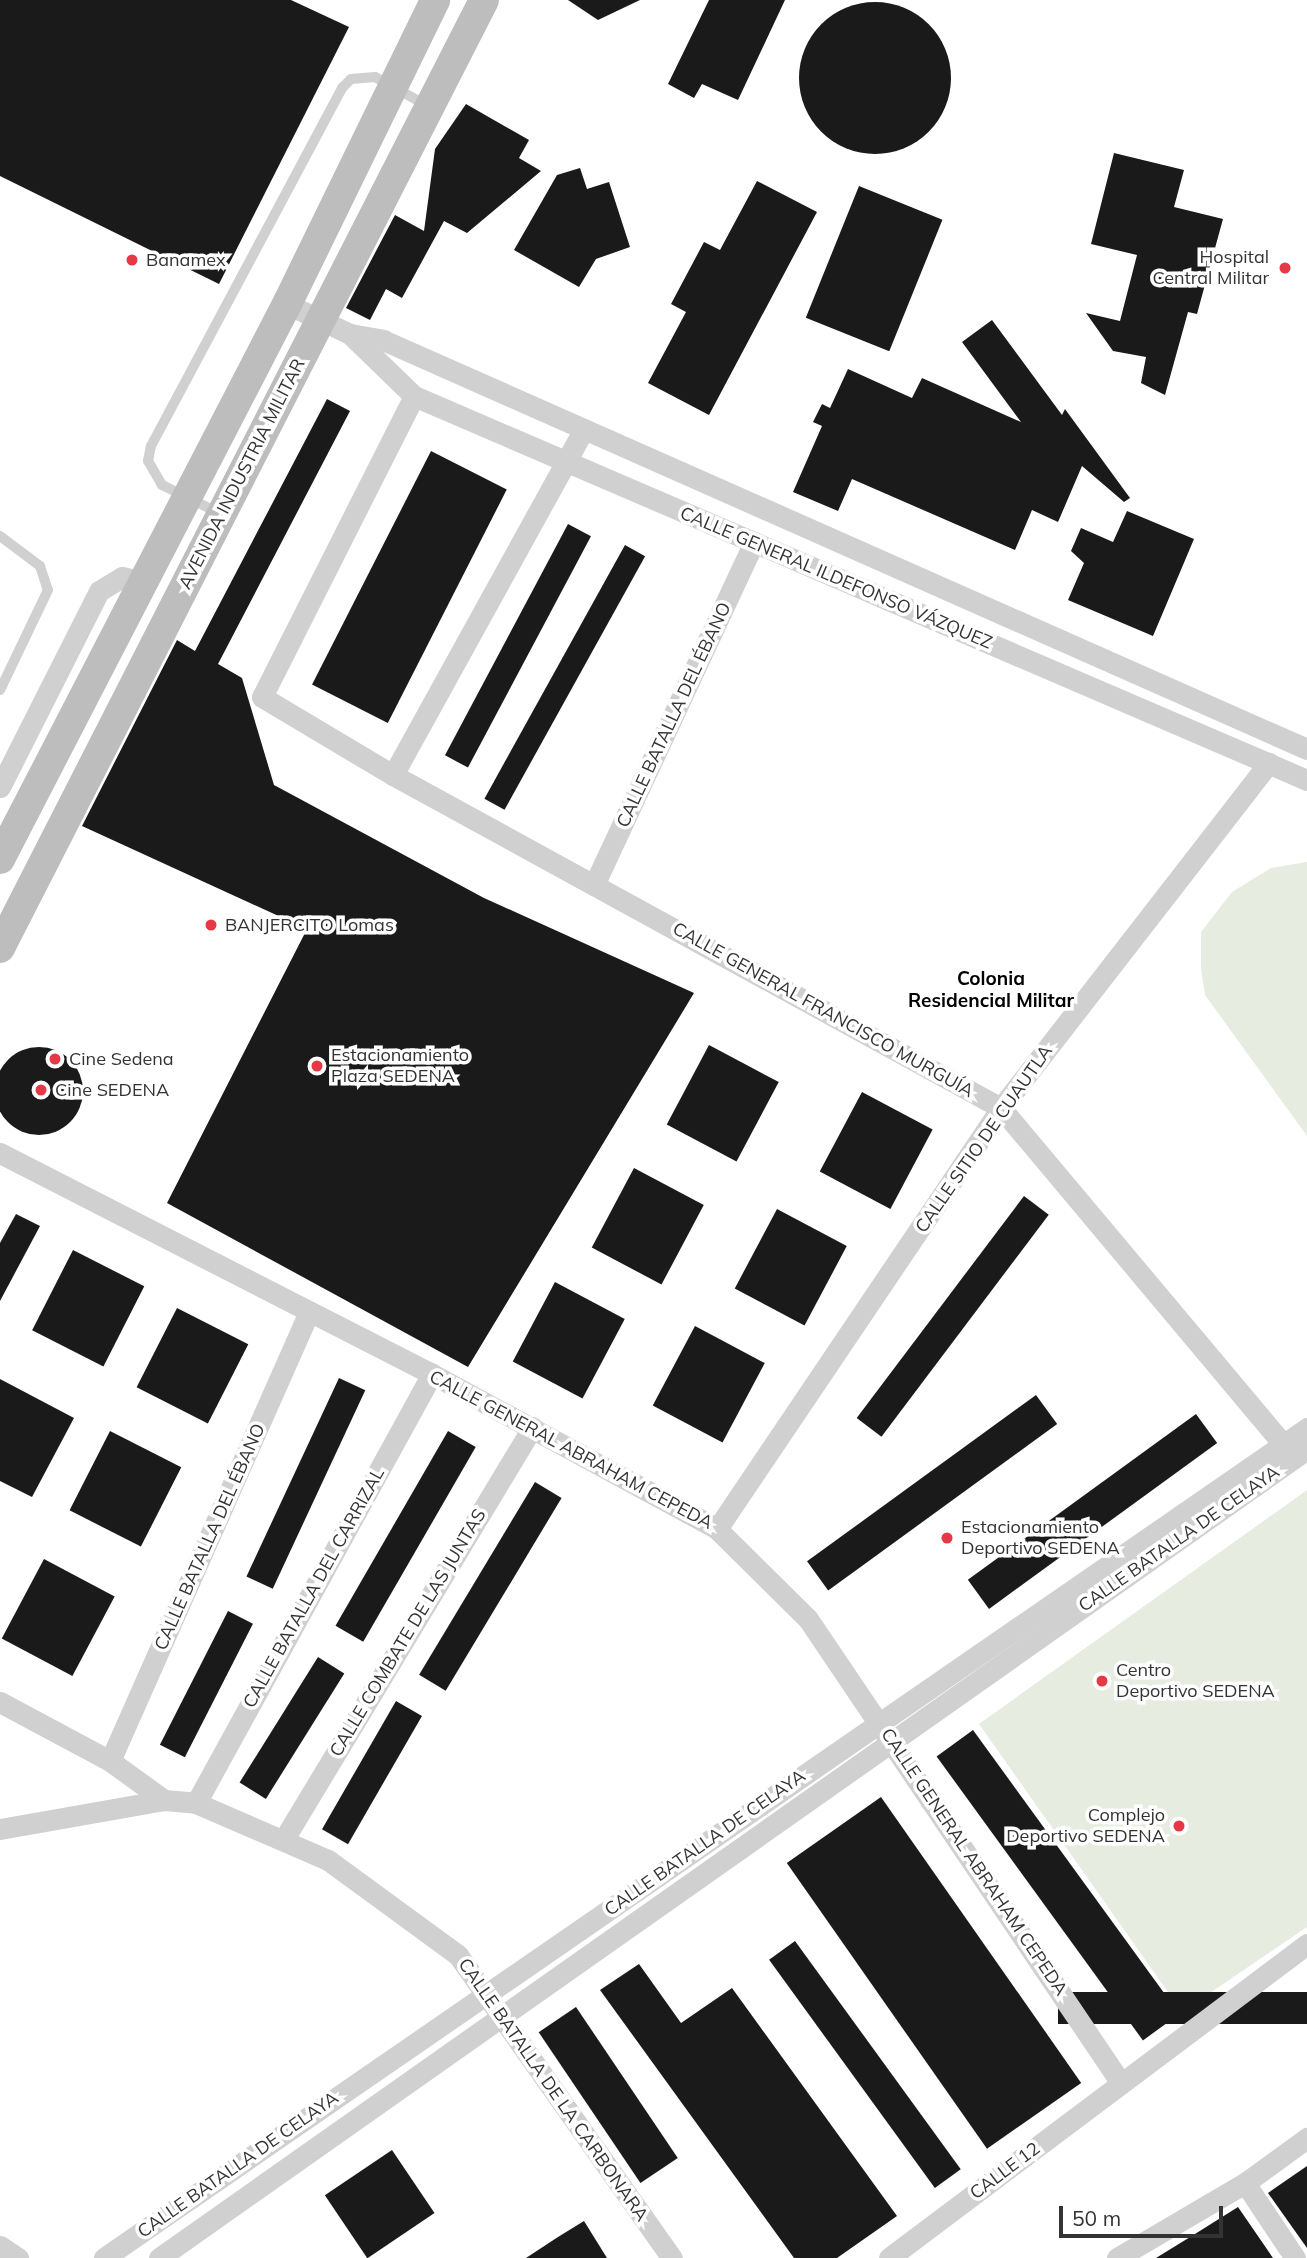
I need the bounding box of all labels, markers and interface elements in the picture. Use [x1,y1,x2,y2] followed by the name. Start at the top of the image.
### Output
[1153,247,1269,290] place label: Hospital Central Militar
[146,249,226,271] place label: Banamex
[124,252,140,268] marker: Banamex
[1275,258,1295,278] marker: Hospital Central Militar
[174,355,310,593] street label: AVENIDA INDUSTRIA MILITAR
[677,502,995,654] street label: CALLE GENERAL ILDEFONSO VÁZQUEZ
[612,599,736,831] street label: CALLE BATALLA DEL ÉBANO
[225,914,394,936] place label: BANJERCITO Lomas
[203,917,219,933] marker: BANJERCITO Lomas
[669,918,977,1102] street label: CALLE GENERAL FRANCISCO MURGUÍA
[908,968,1074,1012] district label: Colonia Residencial Militar
[911,1041,1057,1237] street label: CALLE SITIO DE CUAUTLA
[331,1045,469,1088] place label: Estacionamiento Plaza SEDENA
[69,1048,174,1070] place label: Cine Sedena
[47,1051,63,1067] marker: Cine Sedena
[309,1058,325,1074] marker: Estacionamiento Plaza SEDENA
[55,1079,169,1101] place label: Cine SEDENA
[33,1082,49,1098] marker: Cine SEDENA
[426,1366,716,1534] street label: CALLE GENERAL ABRAHAM CEPEDA
[150,1420,270,1654] street label: CALLE BATALLA DEL ÉBANO
[1074,1461,1284,1617] street label: CALLE BATALLA DE CELAYA
[239,1464,389,1712] street label: CALLE BATALLA DEL CARRIZAL
[325,1505,491,1761] street label: CALLE COMBATE DE LAS JUNTAS
[961,1517,1120,1560] place label: Estacionamiento Deportivo SEDENA
[939,1530,955,1546] marker: Estacionamiento Deportivo SEDENA
[1116,1660,1275,1702] place label: Centro Deportivo SEDENA
[1094,1673,1110,1689] marker: Centro Deportivo SEDENA
[876,1724,1072,2000] street label: CALLE GENERAL ABRAHAM CEPEDA
[600,1765,810,1921] street label: CALLE BATALLA DE CELAYA
[1006,1805,1165,1848] place label: Complejo Deportivo SEDENA
[1171,1818,1187,1834] marker: Complejo Deportivo SEDENA
[454,1954,652,2226] street label: CALLE BATALLA DE LA CARBONARA
[133,2087,343,2243] street label: CALLE BATALLA DE CELAYA
[966,2138,1044,2204] street label: CALLE 12
[1062,2192,1226,2236] scale bar
[1072,2205,1121,2231] text: 50 m

